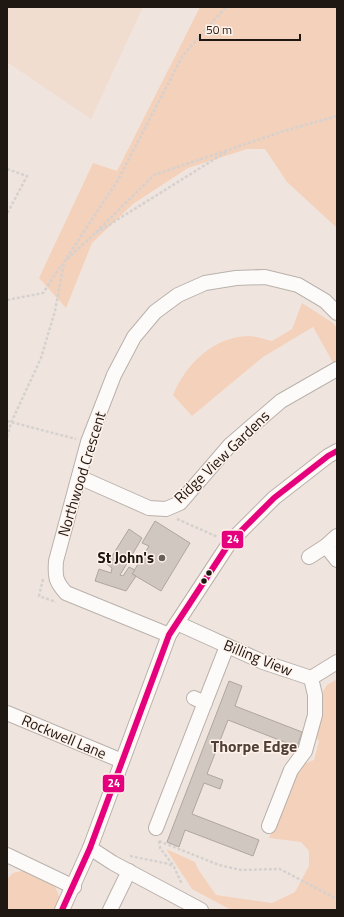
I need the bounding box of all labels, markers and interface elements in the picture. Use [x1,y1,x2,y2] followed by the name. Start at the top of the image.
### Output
[200,16,300,42] scale bar
[206,20,232,39] text: 50 m
[168,405,275,509] street label: Ridge View Gardens
[52,408,112,539] street label: Northwood Crescent
[221,530,244,549] line badge: 24
[227,531,239,547] text: 24
[98,546,154,569] place label: St John's
[157,553,167,563] marker: St John's
[204,568,214,578] unlabelled marker
[199,576,209,586] unlabelled marker
[220,633,296,682] street label: Billing View
[18,708,110,765] street label: Rockwell Lane
[211,734,297,758] district label: Thorpe Edge
[102,774,125,793] line badge: 24
[108,775,120,791] text: 24

